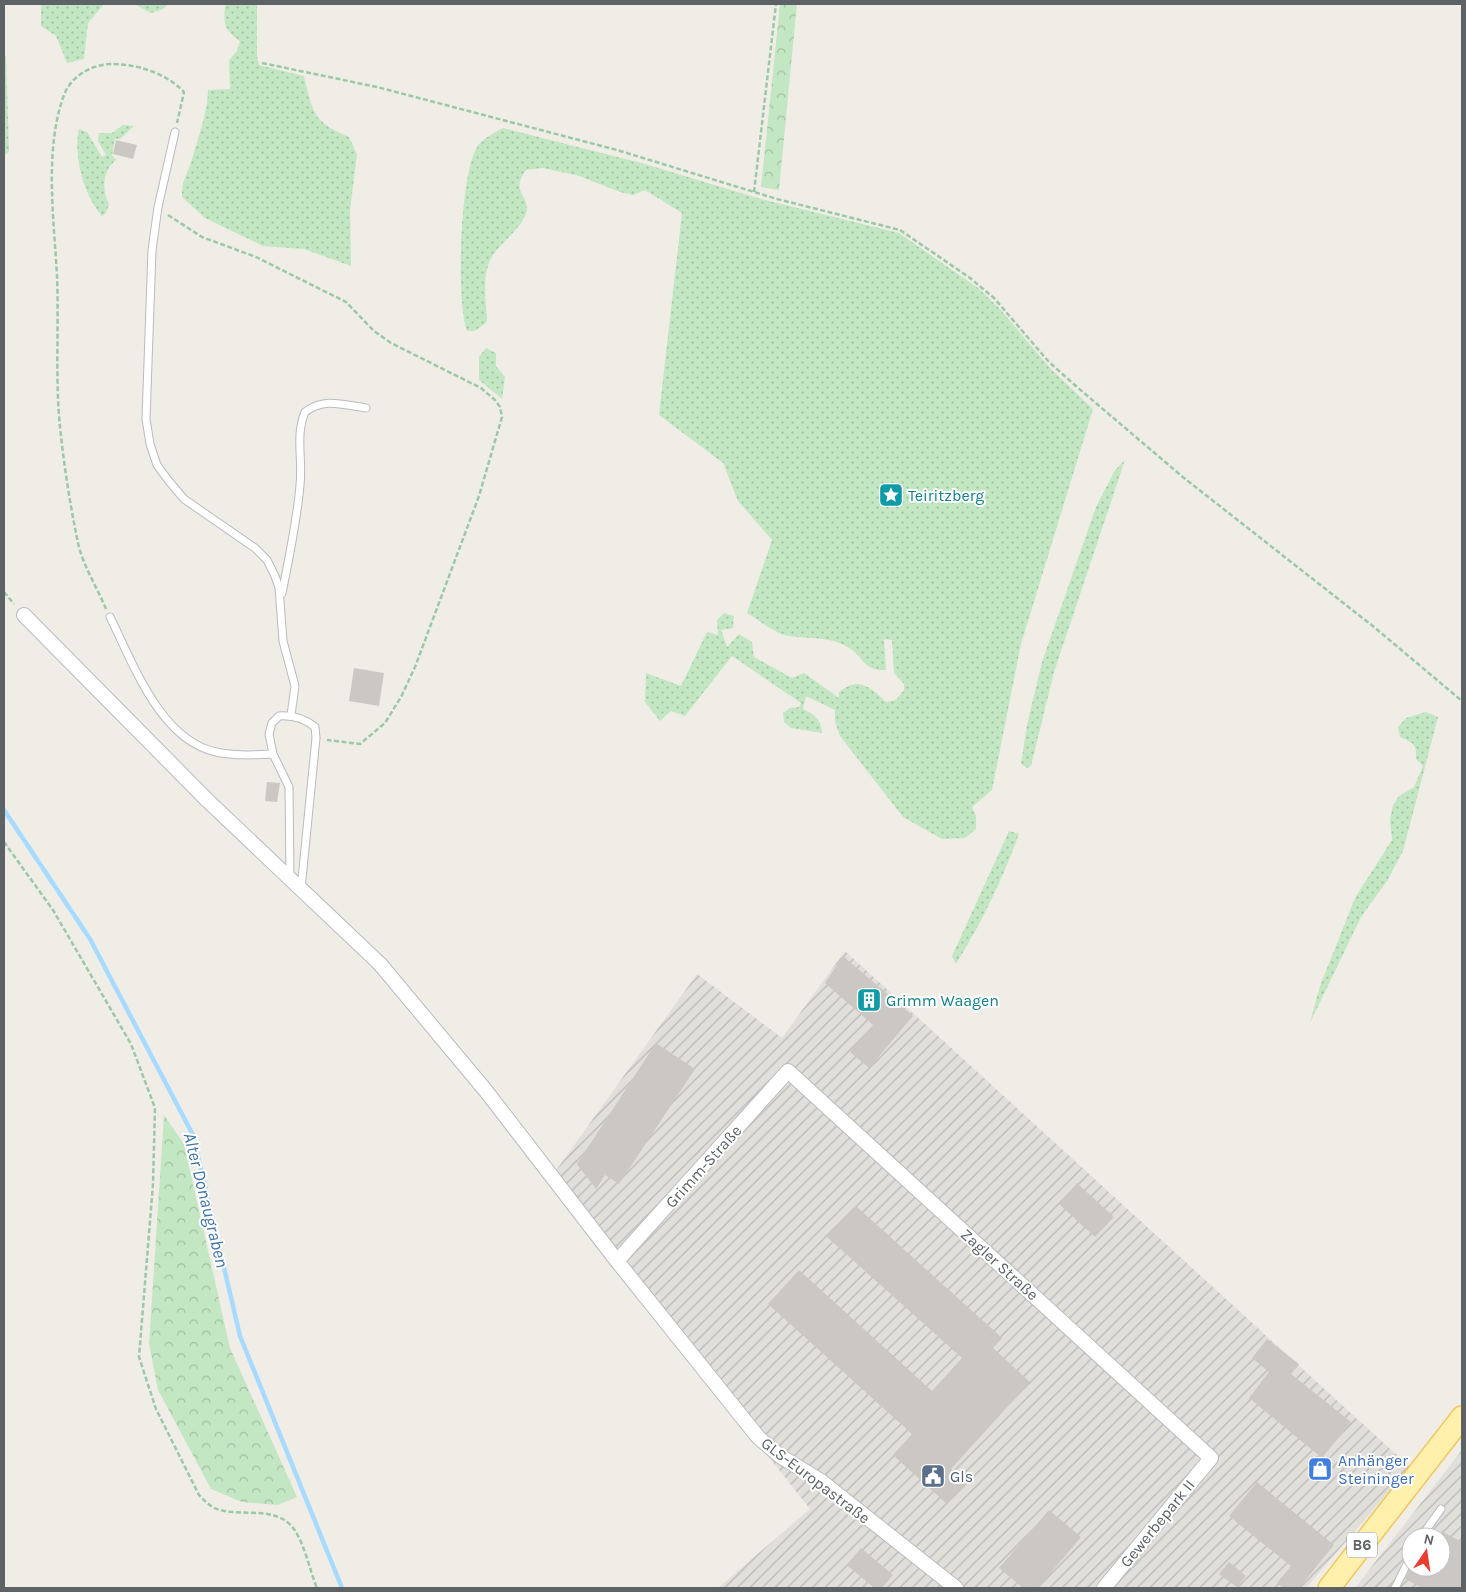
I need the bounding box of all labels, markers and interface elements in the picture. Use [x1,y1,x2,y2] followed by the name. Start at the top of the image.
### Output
[878,482,904,508] place icon: Teiritzberg
[908,486,984,505] place label: Teiritzberg
[856,987,882,1013] building icon: Grimm Waagen
[886,991,999,1010] place label: Grimm Waagen
[661,1121,745,1212] street label: Grimm-Straße
[179,1130,233,1270] water label: Alter Donaugraben
[957,1225,1042,1304] street label: Zagler Straße
[757,1433,874,1528] street label: GLS-Europastraße
[1338,1451,1414,1488] place label: Anhänger Steininger
[1307,1456,1333,1482] shop icon: Anhänger Steininger
[920,1463,946,1489] public building icon: Gls
[950,1467,973,1486] place label: Gls
[1116,1476,1199,1571] street label: Gewerbepark II
[1401,1527,1451,1577] north arrow
[1422,1530,1436,1549] text: N
[1347,1532,1377,1558] road number: B6

